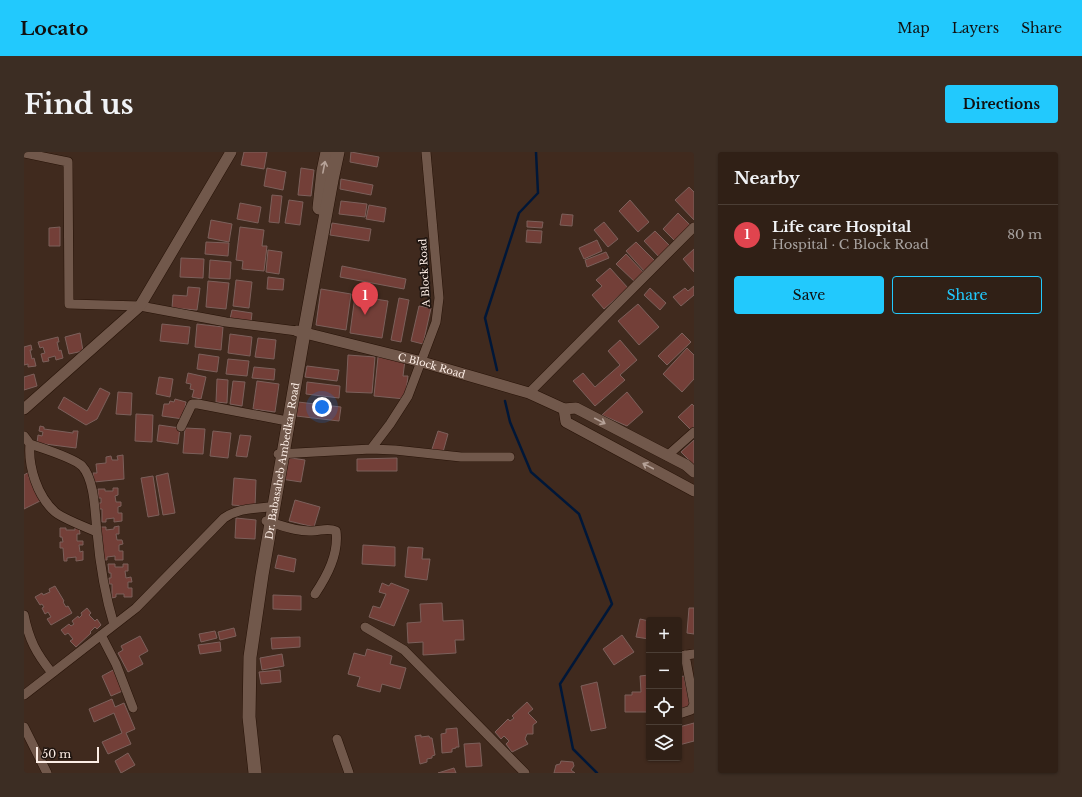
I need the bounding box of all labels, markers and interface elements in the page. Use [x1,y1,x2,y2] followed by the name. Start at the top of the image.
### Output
[20,17,88,40] text: Locato
[897,19,930,37] text: Map
[952,19,999,37] text: Layers
[1021,19,1062,37] text: Share
[945,85,1058,123] button: Directions
[24,87,134,122] text: Find us
[320,161,328,174] one-way arrow
[734,168,800,189] text: Nearby
[772,217,911,236] text: Life care Hospital
[744,226,750,243] text: 1
[1007,226,1042,243] text: 80 m
[772,236,929,253] text: Hospital · C Block Road
[416,238,433,309] street label: A Block Road
[734,276,884,314] button: Save
[892,276,1042,314] button: Share
[352,282,378,315] pin: 1
[397,350,467,381] street label: C Block Road
[262,381,302,540] street label: Dr. Babasaheb Ambedkar Road
[312,397,332,417] your location
[594,417,606,425] one-way arrow
[642,461,654,469] one-way arrow
[646,617,682,761] map controls
[646,617,682,653] button: +
[646,653,682,689] button: −
[646,689,682,725] button: locate
[646,725,682,761] button: layers
[36,745,99,764] scale bar
[42,747,71,761] text: 50 m

